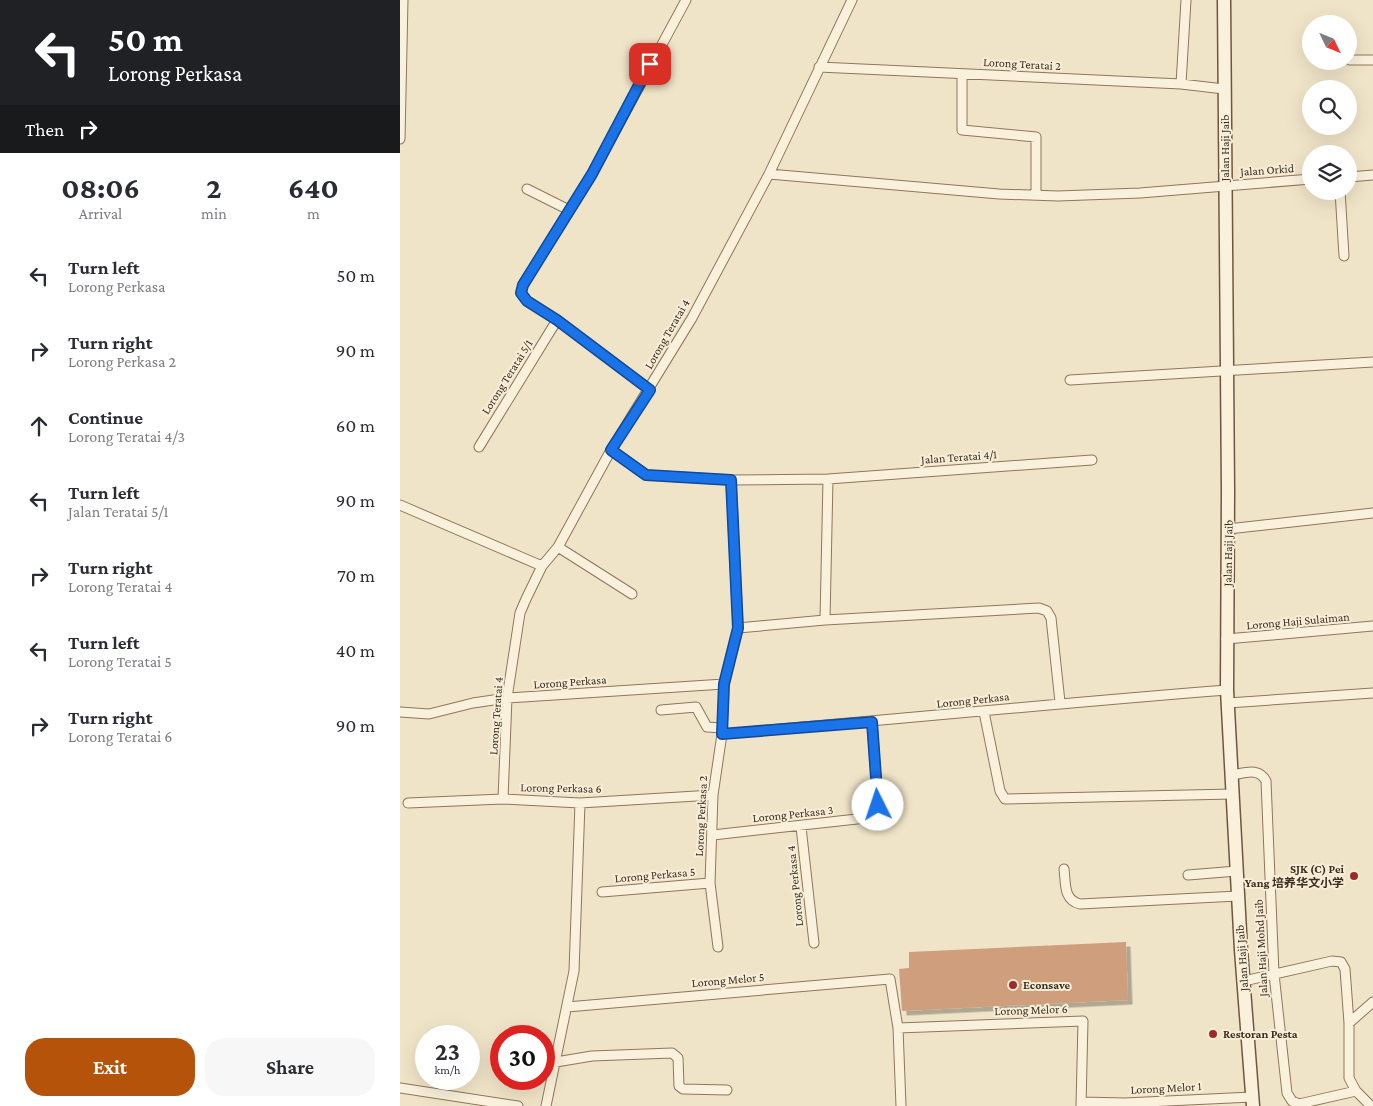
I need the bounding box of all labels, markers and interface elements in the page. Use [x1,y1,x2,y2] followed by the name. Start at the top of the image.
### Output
[1302,15,1358,70] north arrow
[1302,15,1357,200] map controls
[25,20,90,85] icon: left
[108,20,183,59] text: 50 m
[629,43,671,85] pin
[636,50,664,78] icon: arrive
[983,55,1062,73] street label: Lorong Teratai 2
[108,61,242,86] text: Lorong Perkasa
[1302,80,1357,135] button: search
[74,115,102,143] icon: right
[1218,115,1232,182] street label: Jalan Haji Jaib
[25,119,64,140] text: Then
[1302,145,1357,200] button: layers
[1239,161,1295,179] street label: Jalan Orkid
[61,171,140,204] text: 08:06
[206,171,222,204] text: 2
[288,171,339,204] text: 640
[79,205,122,222] text: Arrival
[201,205,227,222] text: min
[307,205,320,222] text: m
[68,257,140,278] text: Turn left
[25,262,53,290] icon: left
[336,265,375,286] text: 50 m
[68,278,166,295] text: Lorong Perkasa
[641,297,693,371] street label: Lorong Teratai 4
[68,332,153,353] text: Turn right
[25,337,53,365] icon: right
[478,337,536,417] street label: Lorong Teratai 5/1
[336,340,375,361] text: 90 m
[68,353,176,370] text: Lorong Perkasa 2
[68,407,143,428] text: Continue
[25,412,53,440] icon: ahead
[336,415,375,436] text: 60 m
[68,428,185,445] text: Lorong Teratai 4/3
[920,447,997,467] street label: Jalan Teratai 4/1
[68,482,140,503] text: Turn left
[25,487,53,515] icon: left
[336,490,375,511] text: 90 m
[68,503,169,520] text: Jalan Teratai 5/1
[1220,520,1236,587] street label: Jalan Haji Jaib
[68,557,153,578] text: Turn right
[25,562,53,590] icon: right
[337,565,375,586] text: 70 m
[68,578,172,595] text: Lorong Teratai 4
[1246,609,1351,632] street label: Lorong Haji Sulaiman
[68,632,140,653] text: Turn left
[25,637,53,665] icon: left
[336,640,375,661] text: 40 m
[68,653,172,670] text: Lorong Teratai 5
[533,672,607,692] street label: Lorong Perkasa
[486,676,506,756] street label: Lorong Teratai 4
[936,689,1011,711] street label: Lorong Perkasa
[68,707,153,728] text: Turn right
[25,712,53,740] icon: right
[336,715,375,736] text: 90 m
[68,728,172,745] text: Lorong Teratai 6
[692,775,710,857] street label: Lorong Perkasa 2
[851,778,903,830] position arrow
[520,780,602,796] street label: Lorong Perkasa 6
[752,803,834,825] street label: Lorong Perkasa 3
[784,845,806,927] street label: Lorong Perkasa 4
[1245,862,1345,890] place label: SJK (C) Pei Yang 培养华文小学
[614,864,696,886] street label: Lorong Perkasa 5
[1348,870,1360,882] marker: SJK (C) Pei Yang 培养华文小学
[1251,899,1271,998] street label: Jalan Haji Mohd Jaib
[1233,924,1251,993] street label: Jalan Haji Jaib
[691,970,765,990] street label: Lorong Melor 5
[1023,978,1071,992] place label: Econsave
[1007,979,1019,991] marker: Econsave
[994,1002,1068,1018] street label: Lorong Melor 6
[490,1025,555,1090] speed limit sign: 30
[1223,1027,1298,1041] place label: Restoran Pesta
[1207,1028,1219,1040] marker: Restoran Pesta
[25,1038,195,1096] button: Exit
[205,1038,375,1096] button: Share
[435,1038,460,1065] text: 23
[435,1063,460,1077] text: km/h
[1130,1079,1202,1097] street label: Lorong Melor 1

